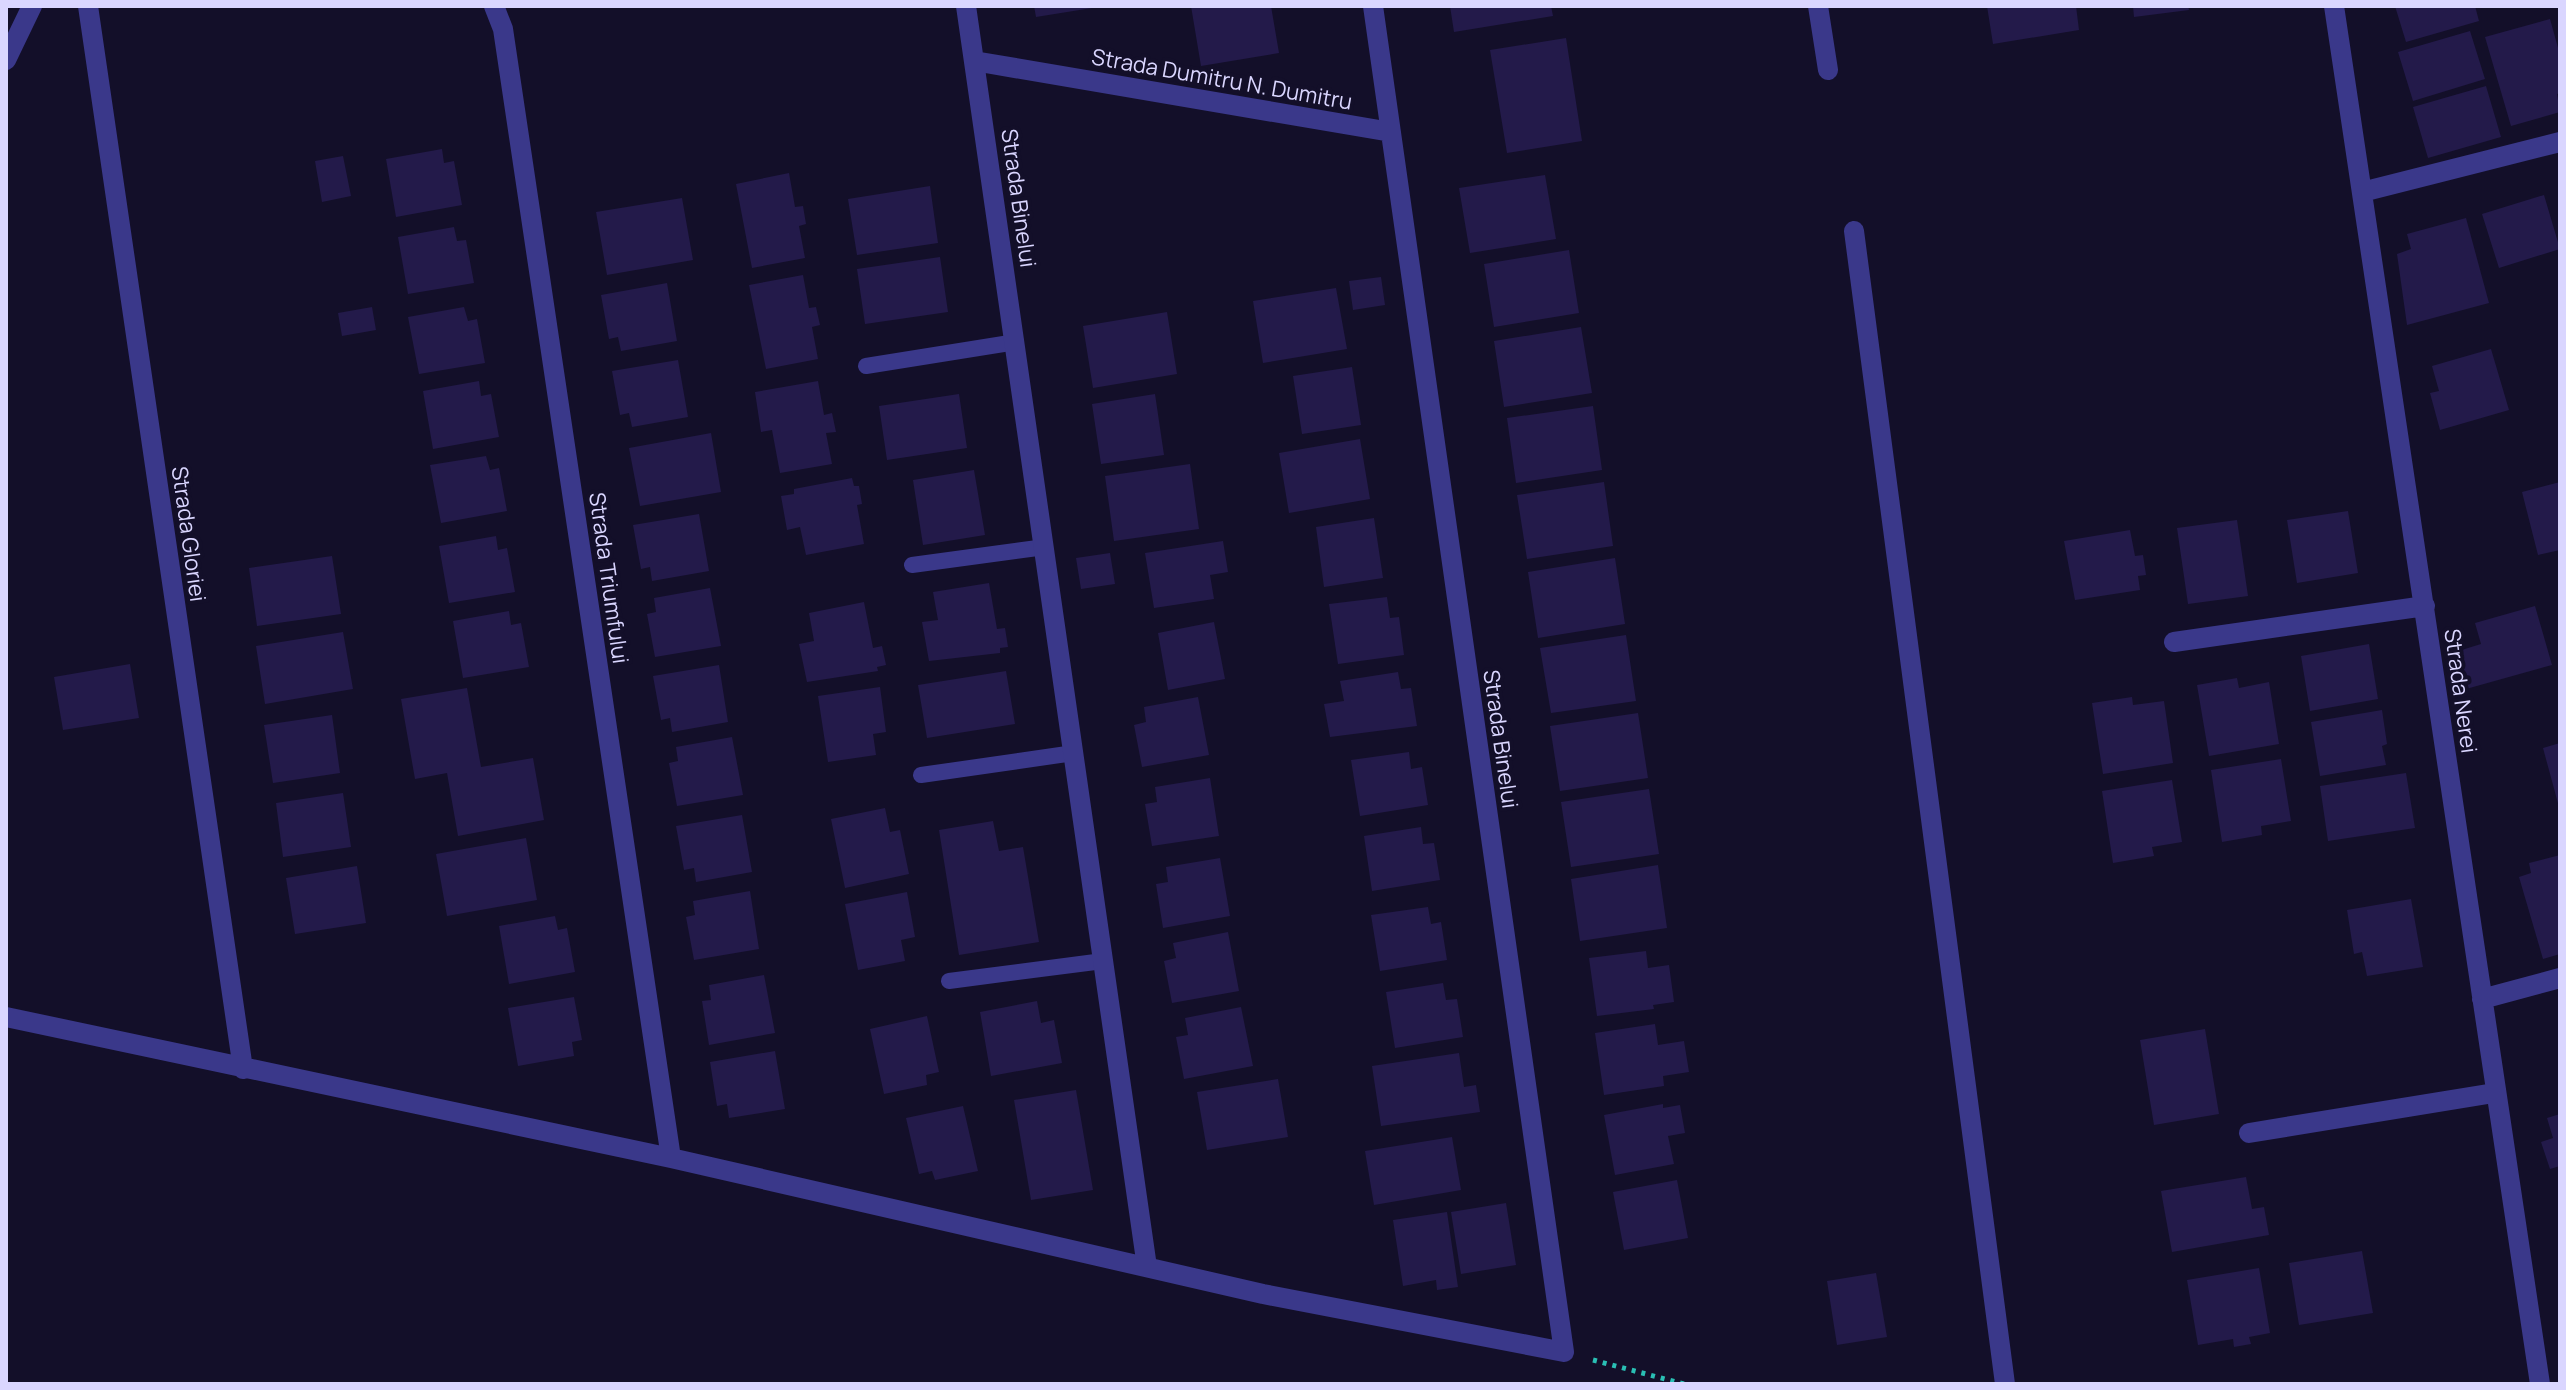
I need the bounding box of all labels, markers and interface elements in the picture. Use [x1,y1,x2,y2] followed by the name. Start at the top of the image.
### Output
[1089,41,1355,117] street label: Strada Dumitru N. Dumitru
[994,127,1044,269] street label: Strada Binelui
[165,464,213,604] street label: Strada Gloriei
[582,490,636,666] street label: Strada Triumfului
[2437,627,2485,755] street label: Strada Nerei
[1476,668,1526,810] street label: Strada Binelui

